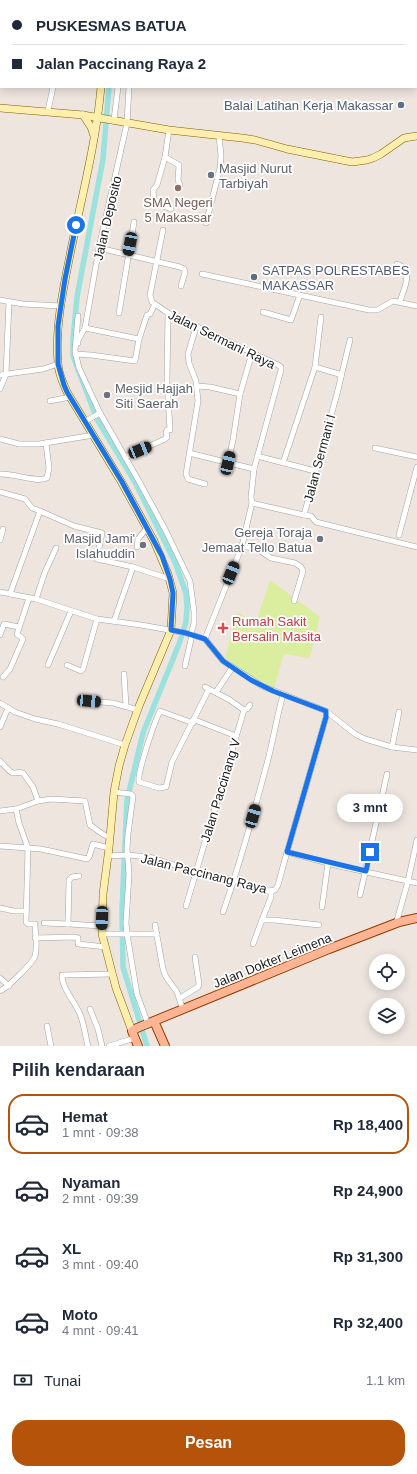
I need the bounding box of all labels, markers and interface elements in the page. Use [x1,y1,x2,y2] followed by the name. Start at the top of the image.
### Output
[36,17,187,34] text: PUSKESMAS BATUA
[36,55,206,72] text: Jalan Paccinang Raya 2
[224,98,394,113] place label: Balai Latihan Kerja Makassar
[396,100,406,110] marker: Balai Latihan Kerja Makassar
[219,161,292,191] place label: Masjid Nurut Tarbiyah
[206,170,216,180] marker: Masjid Nurut Tarbiyah
[91,175,124,262] street label: Jalan Deposito
[173,183,183,193] marker: SMA Negeri 5 Makassar
[143,195,213,225] place label: SMA Negeri 5 Makassar
[67,216,85,234] route start
[122,231,138,257] car
[262,263,410,293] place label: SATPAS POLRESTABES MAKASSAR
[249,272,259,282] marker: SATPAS POLRESTABES MAKASSAR
[166,307,278,372] street label: Jalan Sermani Raya
[115,381,193,411] place label: Mesjid Hajjah Siti Saerah
[102,390,112,400] marker: Mesjid Hajjah Siti Saerah
[301,413,338,504] street label: Jalan Sermani I
[127,440,153,460] car
[219,450,237,476] car
[202,525,313,555] place label: Gereja Toraja Jemaat Tello Batua
[64,531,135,561] place label: Masjid Jami' Islahuddin
[315,534,325,544] marker: Gereja Toraja Jemaat Tello Batua
[138,540,148,550] marker: Masjid Jami' Islahuddin
[221,560,241,586] car
[232,614,322,644] place label: Rumah Sakit Bersalin Masita
[217,622,229,634] marker: Rumah Sakit Bersalin Masita
[77,694,101,708] car
[198,736,243,844] street label: Jalan Paccinang V
[337,794,403,822] callout: 3 mnt
[353,800,387,815] text: 3 mnt
[244,803,262,829] car
[361,843,379,861] route end
[139,851,269,897] street label: Jalan Paccinang Raya
[96,906,108,930] car
[211,930,334,991] street label: Jalan Dokter Leimena
[369,954,405,1034] map controls
[369,954,405,990] button: locate
[369,998,405,1034] button: layers
[12,1060,145,1080] text: Pilih kendaraan
[14,1106,50,1142] icon: car
[62,1108,108,1125] text: Hemat
[333,1116,403,1133] text: Rp 18,400
[62,1125,139,1140] text: 1 mnt · 09:38
[14,1172,50,1208] icon: car
[62,1174,120,1191] text: Nyaman
[333,1182,403,1199] text: Rp 24,900
[62,1191,139,1206] text: 2 mnt · 09:39
[14,1238,50,1274] icon: car
[62,1240,81,1257] text: XL
[333,1248,403,1265] text: Rp 31,300
[62,1257,139,1272] text: 3 mnt · 09:40
[14,1304,50,1340] icon: car
[62,1306,98,1323] text: Moto
[333,1314,403,1331] text: Rp 32,400
[62,1323,139,1338] text: 4 mnt · 09:41
[12,1369,34,1391] icon: cash
[44,1372,81,1389] text: Tunai
[366,1373,405,1388] text: 1.1 km
[12,1420,405,1466] button: Pesan

